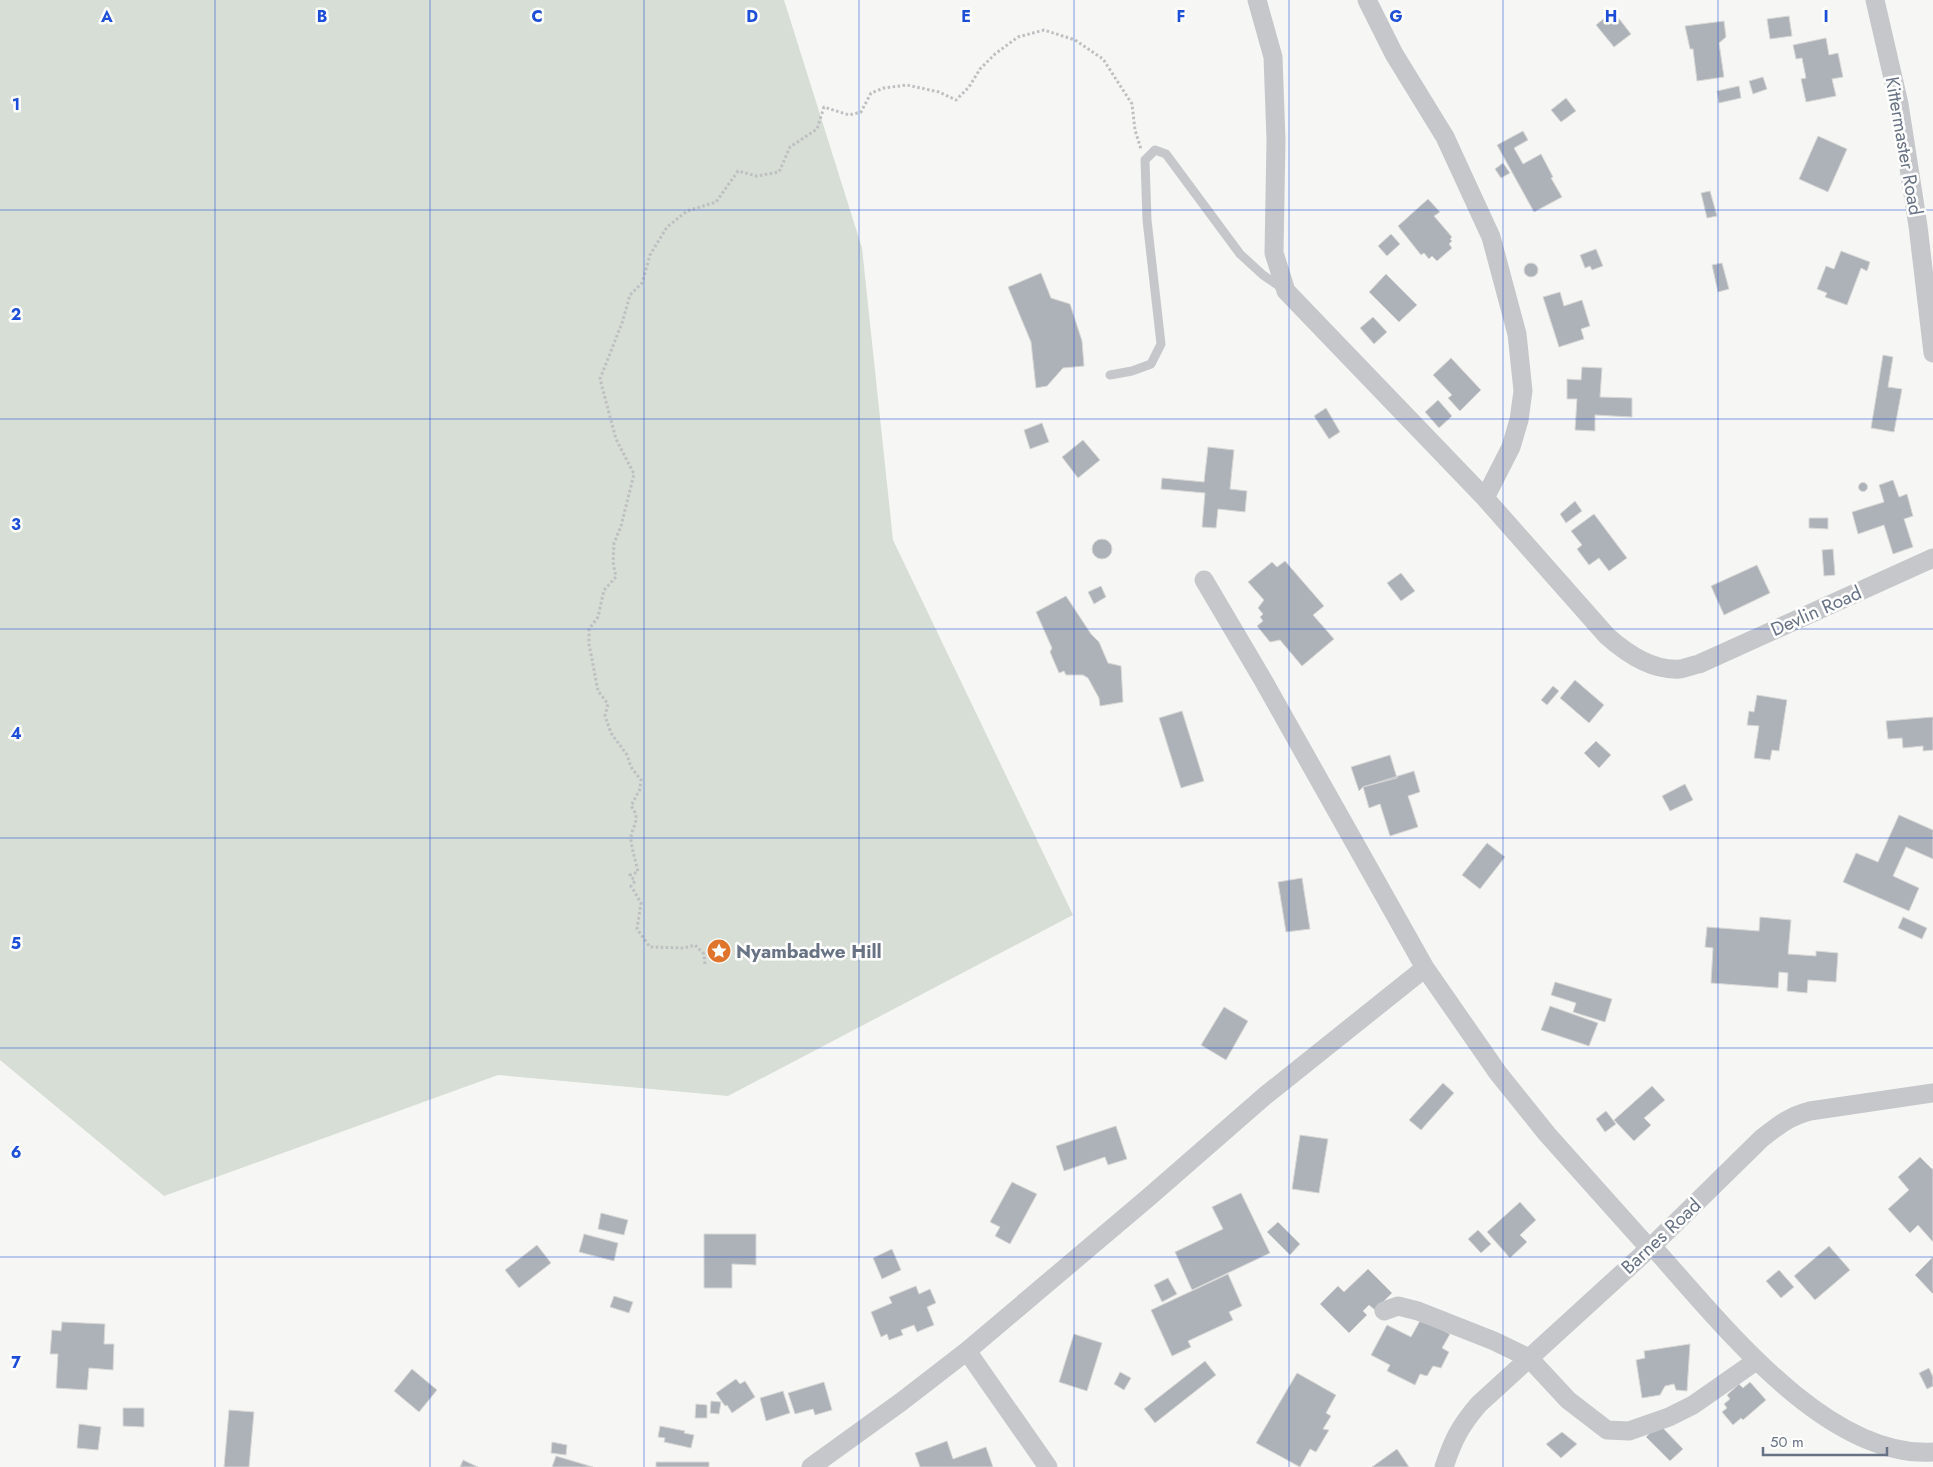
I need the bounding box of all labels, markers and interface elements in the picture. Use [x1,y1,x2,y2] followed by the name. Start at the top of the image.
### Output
[100,5,113,28] text: A
[317,5,327,28] text: B
[531,5,543,28] text: C
[746,5,758,28] text: D
[961,5,971,28] text: E
[1177,5,1185,28] text: F
[1389,5,1403,28] text: G
[1605,5,1617,28] text: H
[1823,5,1829,28] text: I
[1879,75,1929,217] street label: Kittermaster Road
[12,93,20,116] text: 1
[11,303,21,326] text: 2
[11,513,21,536] text: 3
[1766,579,1866,643] street label: Devlin Road
[10,722,22,745] text: 4
[11,932,21,955] text: 5
[706,938,732,964] place icon: Nyambadwe Hill
[736,938,882,965] place label: Nyambadwe Hill
[11,1141,21,1164] text: 6
[1615,1192,1707,1280] street label: Barnes Road
[11,1351,21,1374] text: 7
[1763,1424,1887,1456] scale bar
[1770,1431,1804,1453] text: 50 m

